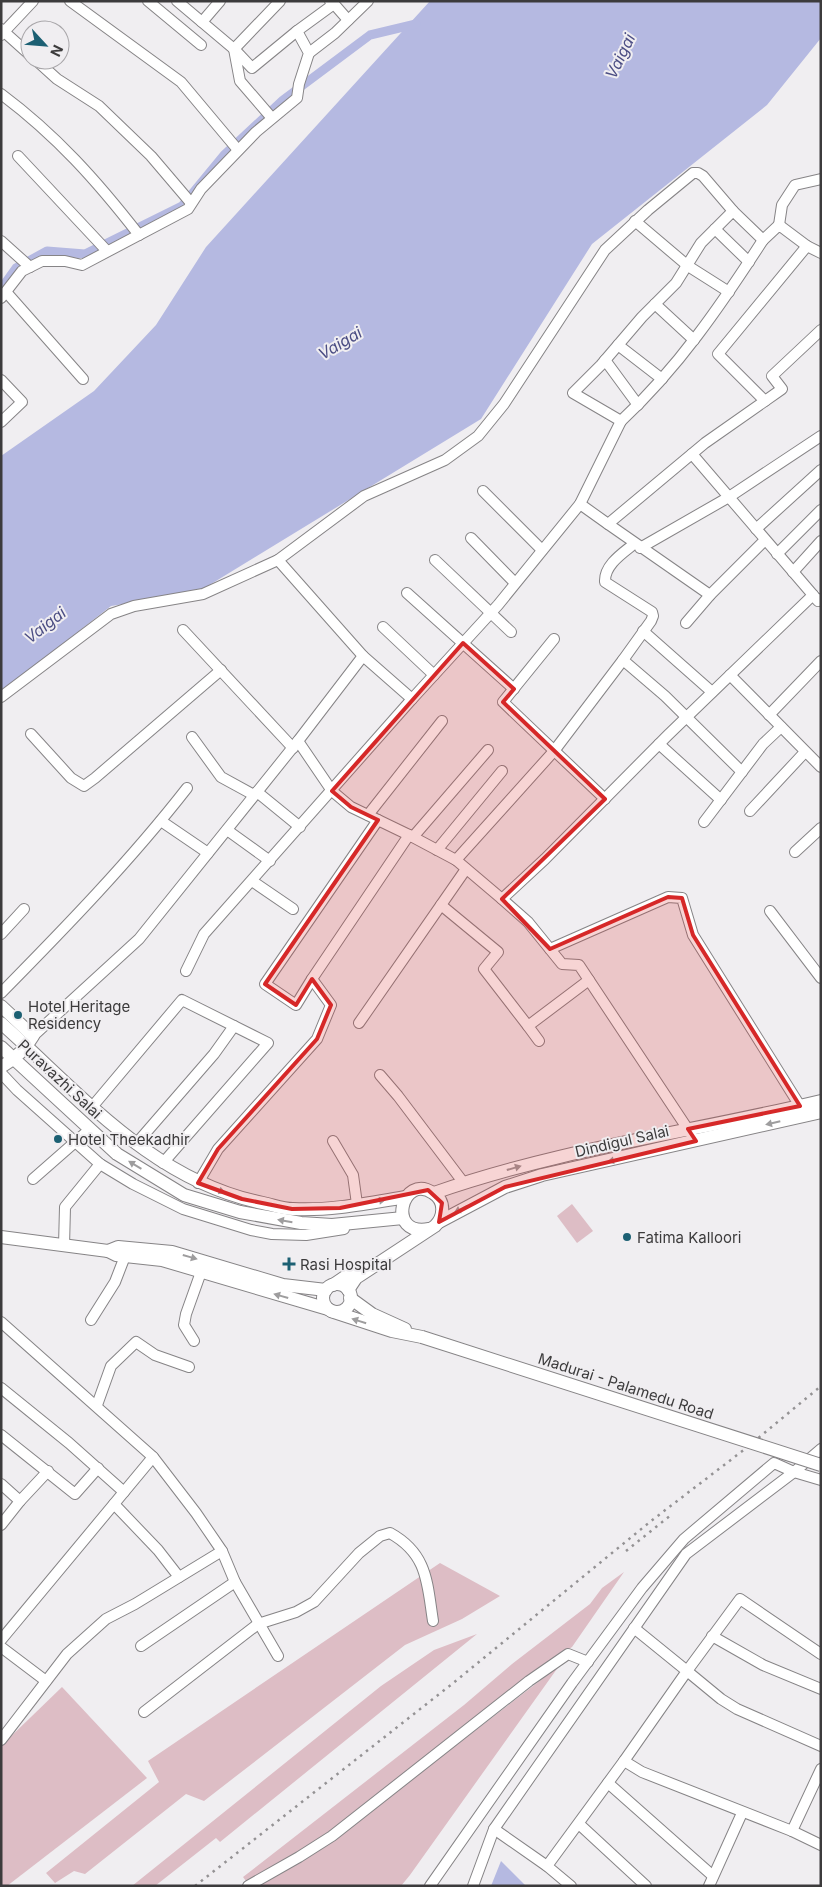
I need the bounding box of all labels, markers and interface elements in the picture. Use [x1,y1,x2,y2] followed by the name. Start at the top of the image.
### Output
[20,20,70,70] north arrow
[601,29,640,82] water label: Vaigai
[47,42,67,59] text: N
[315,322,366,364] water label: Vaigai
[20,602,71,647] water label: Vaigai
[28,997,130,1033] place label: Hotel Heritage Residency
[12,1009,24,1021] marker: Hotel Heritage Residency
[14,1035,106,1123] street label: Puravazhi Salai
[766,1119,781,1127] one-way arrow
[573,1121,671,1161] street label: Dindigul Salai
[68,1130,190,1149] place label: Hotel Theekadhir
[52,1133,64,1145] marker: Hotel Theekadhir
[606,1156,622,1164] one-way arrow
[128,1161,141,1170] one-way arrow
[506,1164,521,1172] one-way arrow
[211,1187,226,1194] one-way arrow
[370,1197,386,1205] one-way arrow
[454,1205,469,1213] one-way arrow
[277,1216,293,1224] one-way arrow
[637,1228,742,1247] place label: Fatima Kalloori
[621,1231,633,1243] marker: Fatima Kalloori
[182,1254,197,1262] one-way arrow
[300,1255,392,1274] place label: Rasi Hospital
[282,1257,296,1271] marker: Rasi Hospital
[273,1292,289,1300] one-way arrow
[352,1317,367,1325] one-way arrow
[536,1349,716,1423] street label: Madurai - Palamedu Road

